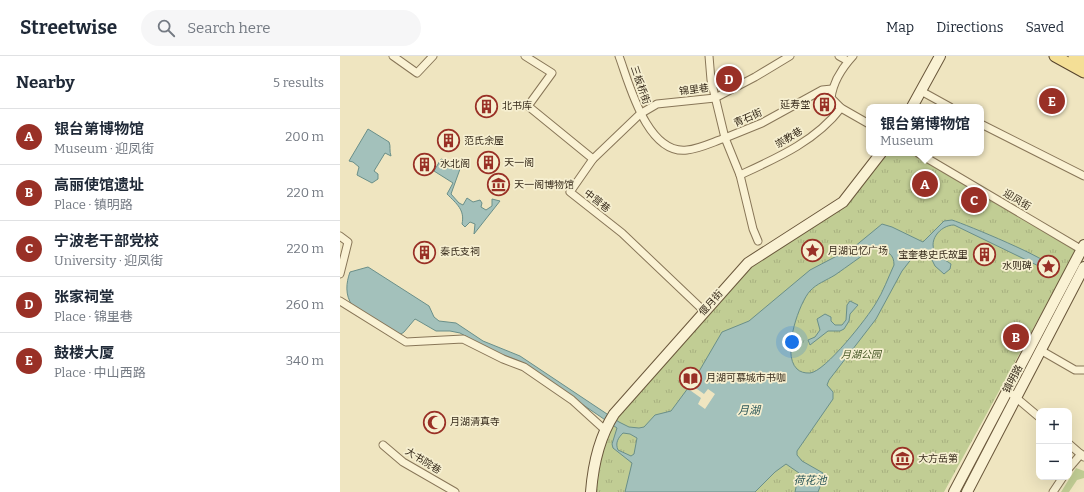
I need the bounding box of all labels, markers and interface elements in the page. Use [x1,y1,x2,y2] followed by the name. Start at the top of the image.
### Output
[141,10,421,46] search box
[20,16,117,39] text: Streetwise
[155,17,177,39] icon: search
[187,19,270,37] text: Search here
[886,19,914,36] text: Map
[936,19,1004,36] text: Directions
[1026,19,1064,36] text: Saved
[628,64,652,106] street label: 三板桥街
[716,64,742,94] pin: D
[16,72,75,93] text: Nearby
[273,75,324,90] text: 5 results
[678,82,710,98] street label: 锦里巷
[1039,86,1065,116] pin: E
[812,92,838,118] building icon: 延寿堂
[473,93,499,119] building icon: 北书库
[780,99,810,111] place label: 延寿堂
[502,100,532,112] place label: 北书库
[866,104,984,156] popup
[732,106,764,130] street label: 青石街
[880,115,970,133] text: 银台第博物馆
[54,120,144,138] text: 银台第博物馆
[773,125,805,151] street label: 崇教巷
[436,128,462,154] building icon: 范氏余屋
[24,129,34,144] text: A
[285,129,324,144] text: 200 m
[880,133,933,148] text: Museum
[464,135,504,147] place label: 范氏余屋
[54,141,154,156] text: Museum · 迎凤街
[476,150,502,176] building icon: 天一阁
[411,151,437,177] building icon: 水北阁
[504,157,534,169] place label: 天一阁
[440,158,470,170] place label: 水北阁
[912,169,938,199] pin: A
[485,172,511,198] museum icon: 天一阁博物馆
[54,176,144,194] text: 高丽使馆遗址
[514,179,574,191] place label: 天一阁博物馆
[25,185,33,200] text: B
[287,185,324,200] text: 220 m
[961,185,987,215] pin: C
[581,187,613,215] street label: 中营巷
[1001,187,1033,213] street label: 迎凤街
[54,197,133,212] text: Place · 镇明路
[54,232,159,250] text: 宁波老干部党校
[799,238,825,264] place icon: 月湖记忆广场
[412,239,438,265] building icon: 秦氏支祠
[25,241,33,256] text: C
[287,241,324,256] text: 220 m
[971,242,997,268] building icon: 宝奎巷史氏故里
[828,245,888,257] place label: 月湖记忆广场
[440,246,480,258] place label: 秦氏支祠
[898,249,968,261] place label: 宝奎巷史氏故里
[54,253,163,268] text: University · 迎凤街
[1035,253,1061,279] place icon: 水则碑
[1002,260,1032,272] place label: 水则碑
[54,288,114,306] text: 张家祠堂
[697,288,725,318] street label: 偃月街
[24,297,34,312] text: D
[286,297,324,312] text: 260 m
[54,309,133,324] text: Place · 锦里巷
[1003,322,1029,352] pin: B
[782,332,802,352] your location
[54,344,114,362] text: 鼓楼大厦
[841,349,883,361] park label: 月湖公园
[25,353,33,368] text: E
[286,353,324,368] text: 340 m
[1001,363,1025,395] street label: 镇明路
[54,365,146,380] text: Place · 中山西路
[677,365,703,391] library icon: 月湖可慕城市书咖
[706,372,786,384] place label: 月湖可慕城市书咖
[738,404,762,417] water label: 月湖
[1036,408,1072,480] map controls
[1036,408,1072,444] button: +
[421,409,447,435] mosque icon: 月湖清真寺
[450,416,500,428] place label: 月湖清真寺
[1036,444,1072,480] button: −
[403,445,443,477] street label: 大书院巷
[889,446,915,472] museum icon: 大方岳第
[918,453,958,465] place label: 大方岳第
[794,474,827,487] water label: 荷花池

